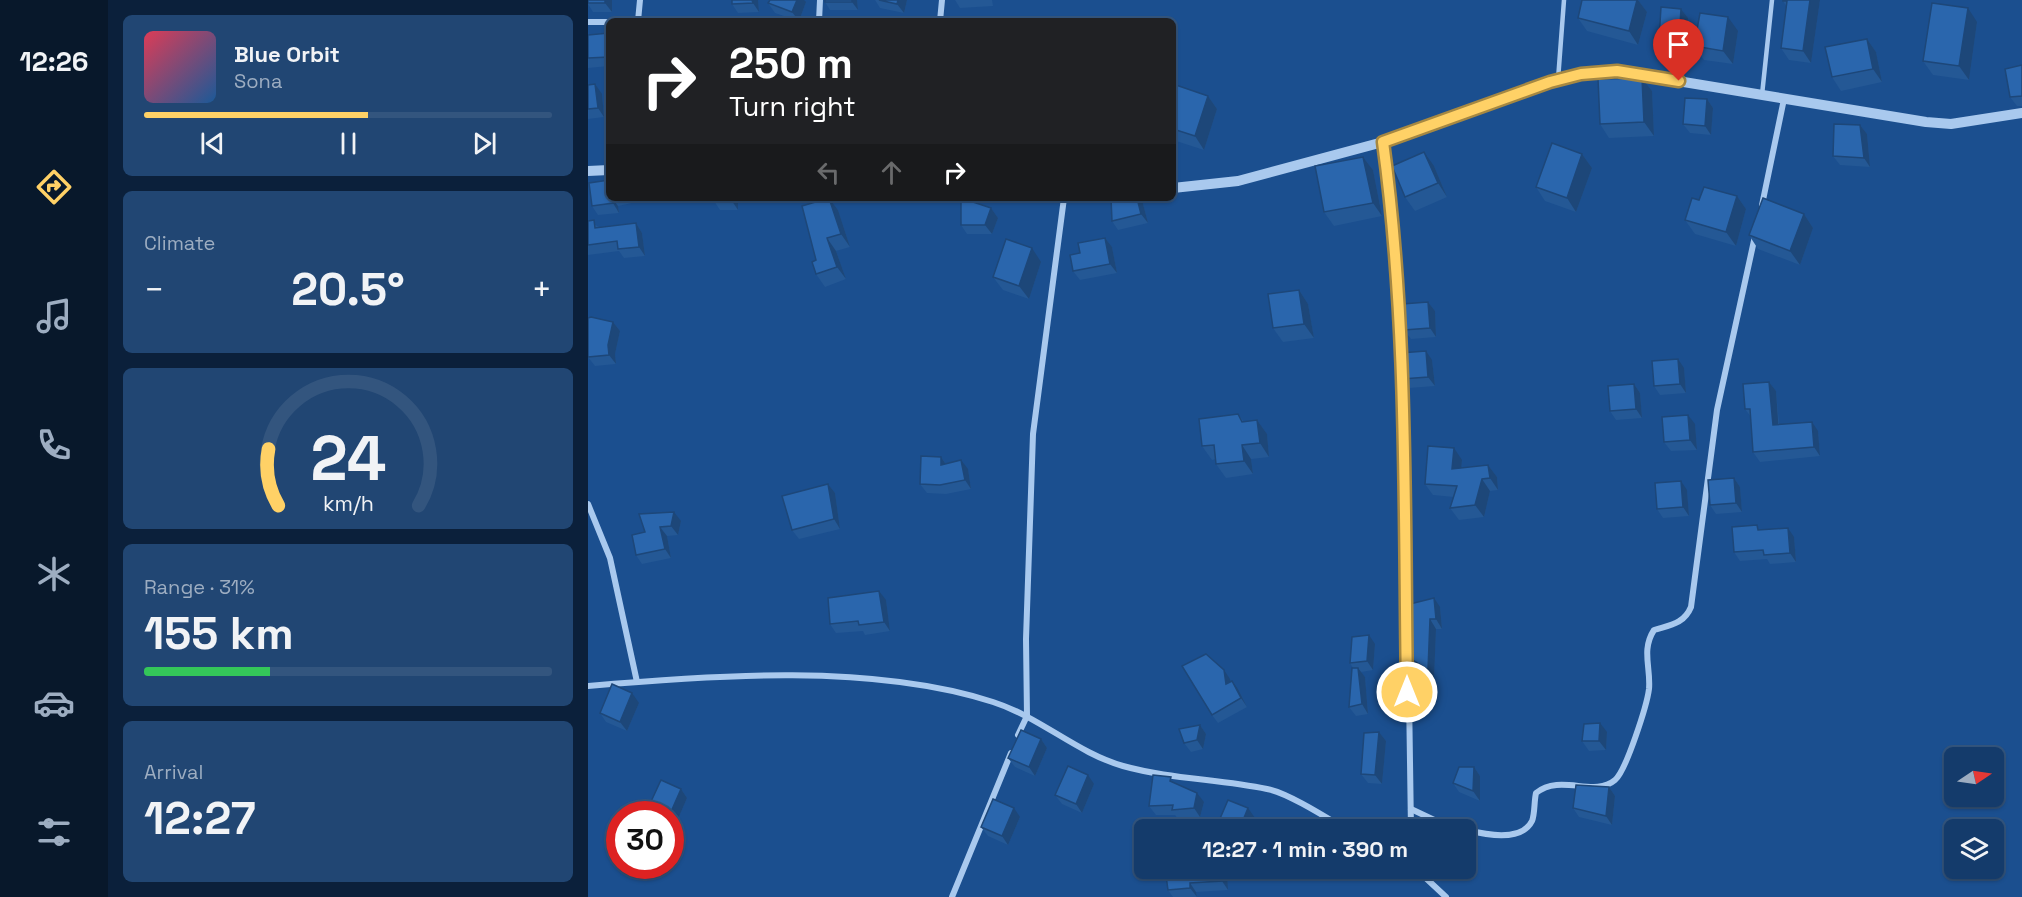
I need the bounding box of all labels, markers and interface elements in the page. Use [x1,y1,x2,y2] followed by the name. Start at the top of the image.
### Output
[1653,19,1704,81] pin
[1662,28,1695,61] icon: arrive
[729,37,853,90] text: 250 m
[234,40,340,68] text: Blue Orbit
[630,42,708,120] icon: right
[19,44,89,79] text: 12:26
[234,68,282,94] text: Sona
[729,89,856,124] text: Turn right
[196,127,229,160] icon: previous
[332,127,365,160] icon: pause
[468,127,501,160] icon: next
[812,156,845,189] icon: left
[875,156,908,189] icon: ahead
[938,156,971,189] icon: right
[33,166,75,208] icon: directions
[144,230,215,256] text: Climate
[291,261,405,318] text: 20.5°
[144,269,164,311] text: −
[532,269,552,311] text: +
[33,295,75,337] icon: music
[310,419,386,498] text: 24
[33,424,75,466] icon: phone
[322,490,374,517] text: km/h
[33,553,75,595] icon: climate
[144,574,255,600] text: Range · 31%
[144,605,294,662] text: 155 km
[1375,660,1439,724] position arrow
[33,682,75,724] icon: car
[1944,747,2004,807] north arrow
[1944,747,2004,879] map controls
[144,759,203,785] text: Arrival
[144,790,256,847] text: 12:27
[606,801,684,879] speed limit sign: 30
[33,811,75,853] icon: filters
[1944,819,2004,879] button: layers
[1202,835,1408,863] text: 12:27 · 1 min · 390 m

